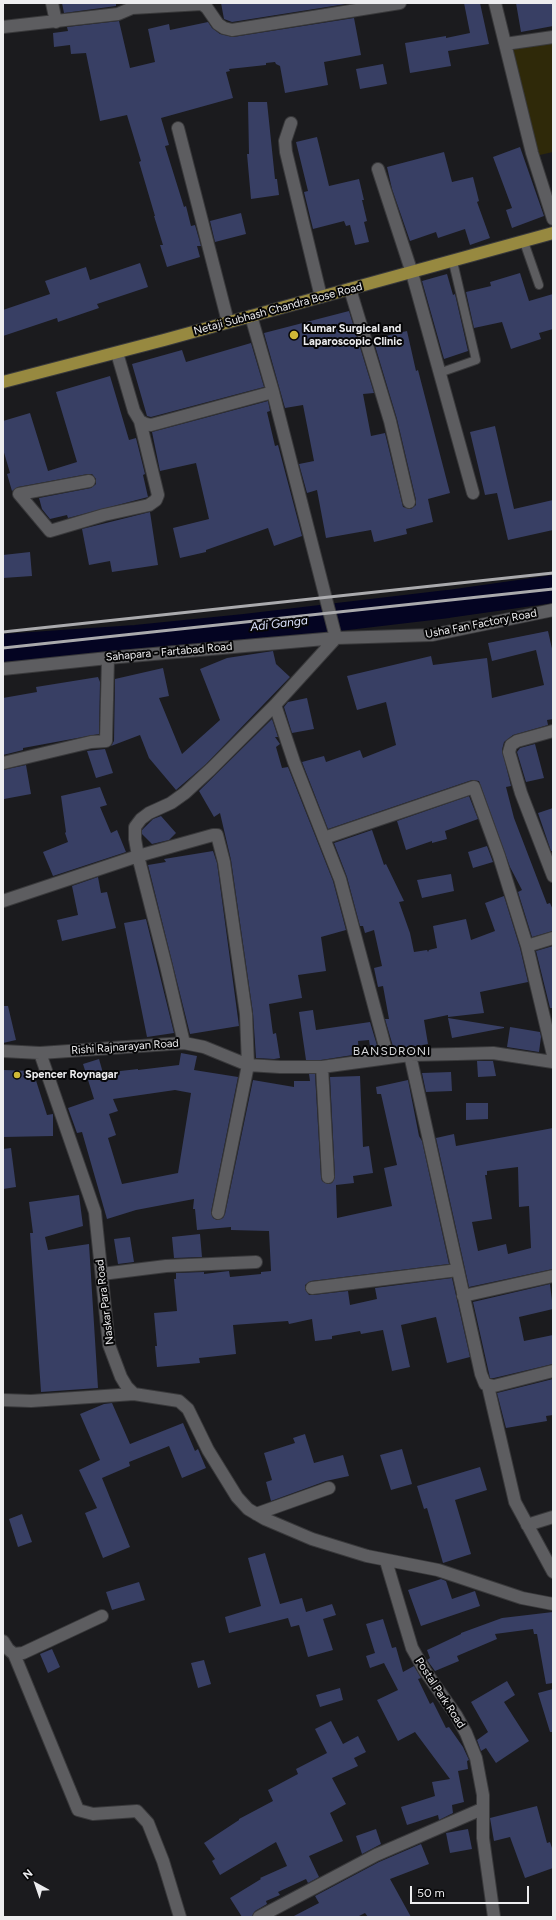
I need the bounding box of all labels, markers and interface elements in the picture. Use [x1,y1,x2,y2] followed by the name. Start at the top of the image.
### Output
[192,280,364,338] street label: Netaji Subhash Chandra Bose Road
[303,322,402,348] place label: Kumar Surgical and Laparoscopic Clinic
[288,329,300,341] marker: Kumar Surgical and Laparoscopic Clinic
[424,607,538,641] street label: Usha Fan Factory Road
[249,613,309,635] water label: Adi Ganga
[105,640,233,664] street label: Sahapara - Fartabad Road
[71,1037,179,1057] street label: Rishi Rajnarayan Road
[353,1044,431,1058] district label: BANSDRONI
[25,1068,118,1082] place label: Spencer Roynagar
[12,1070,22,1080] marker: Spencer Roynagar
[93,1259,117,1345] street label: Naskar Para Road
[412,1655,468,1731] street label: Postal Park Road
[16,1864,56,1904] north arrow
[21,1867,35,1882] text: N
[412,1878,531,1904] scale bar
[417,1886,445,1900] text: 50 m

